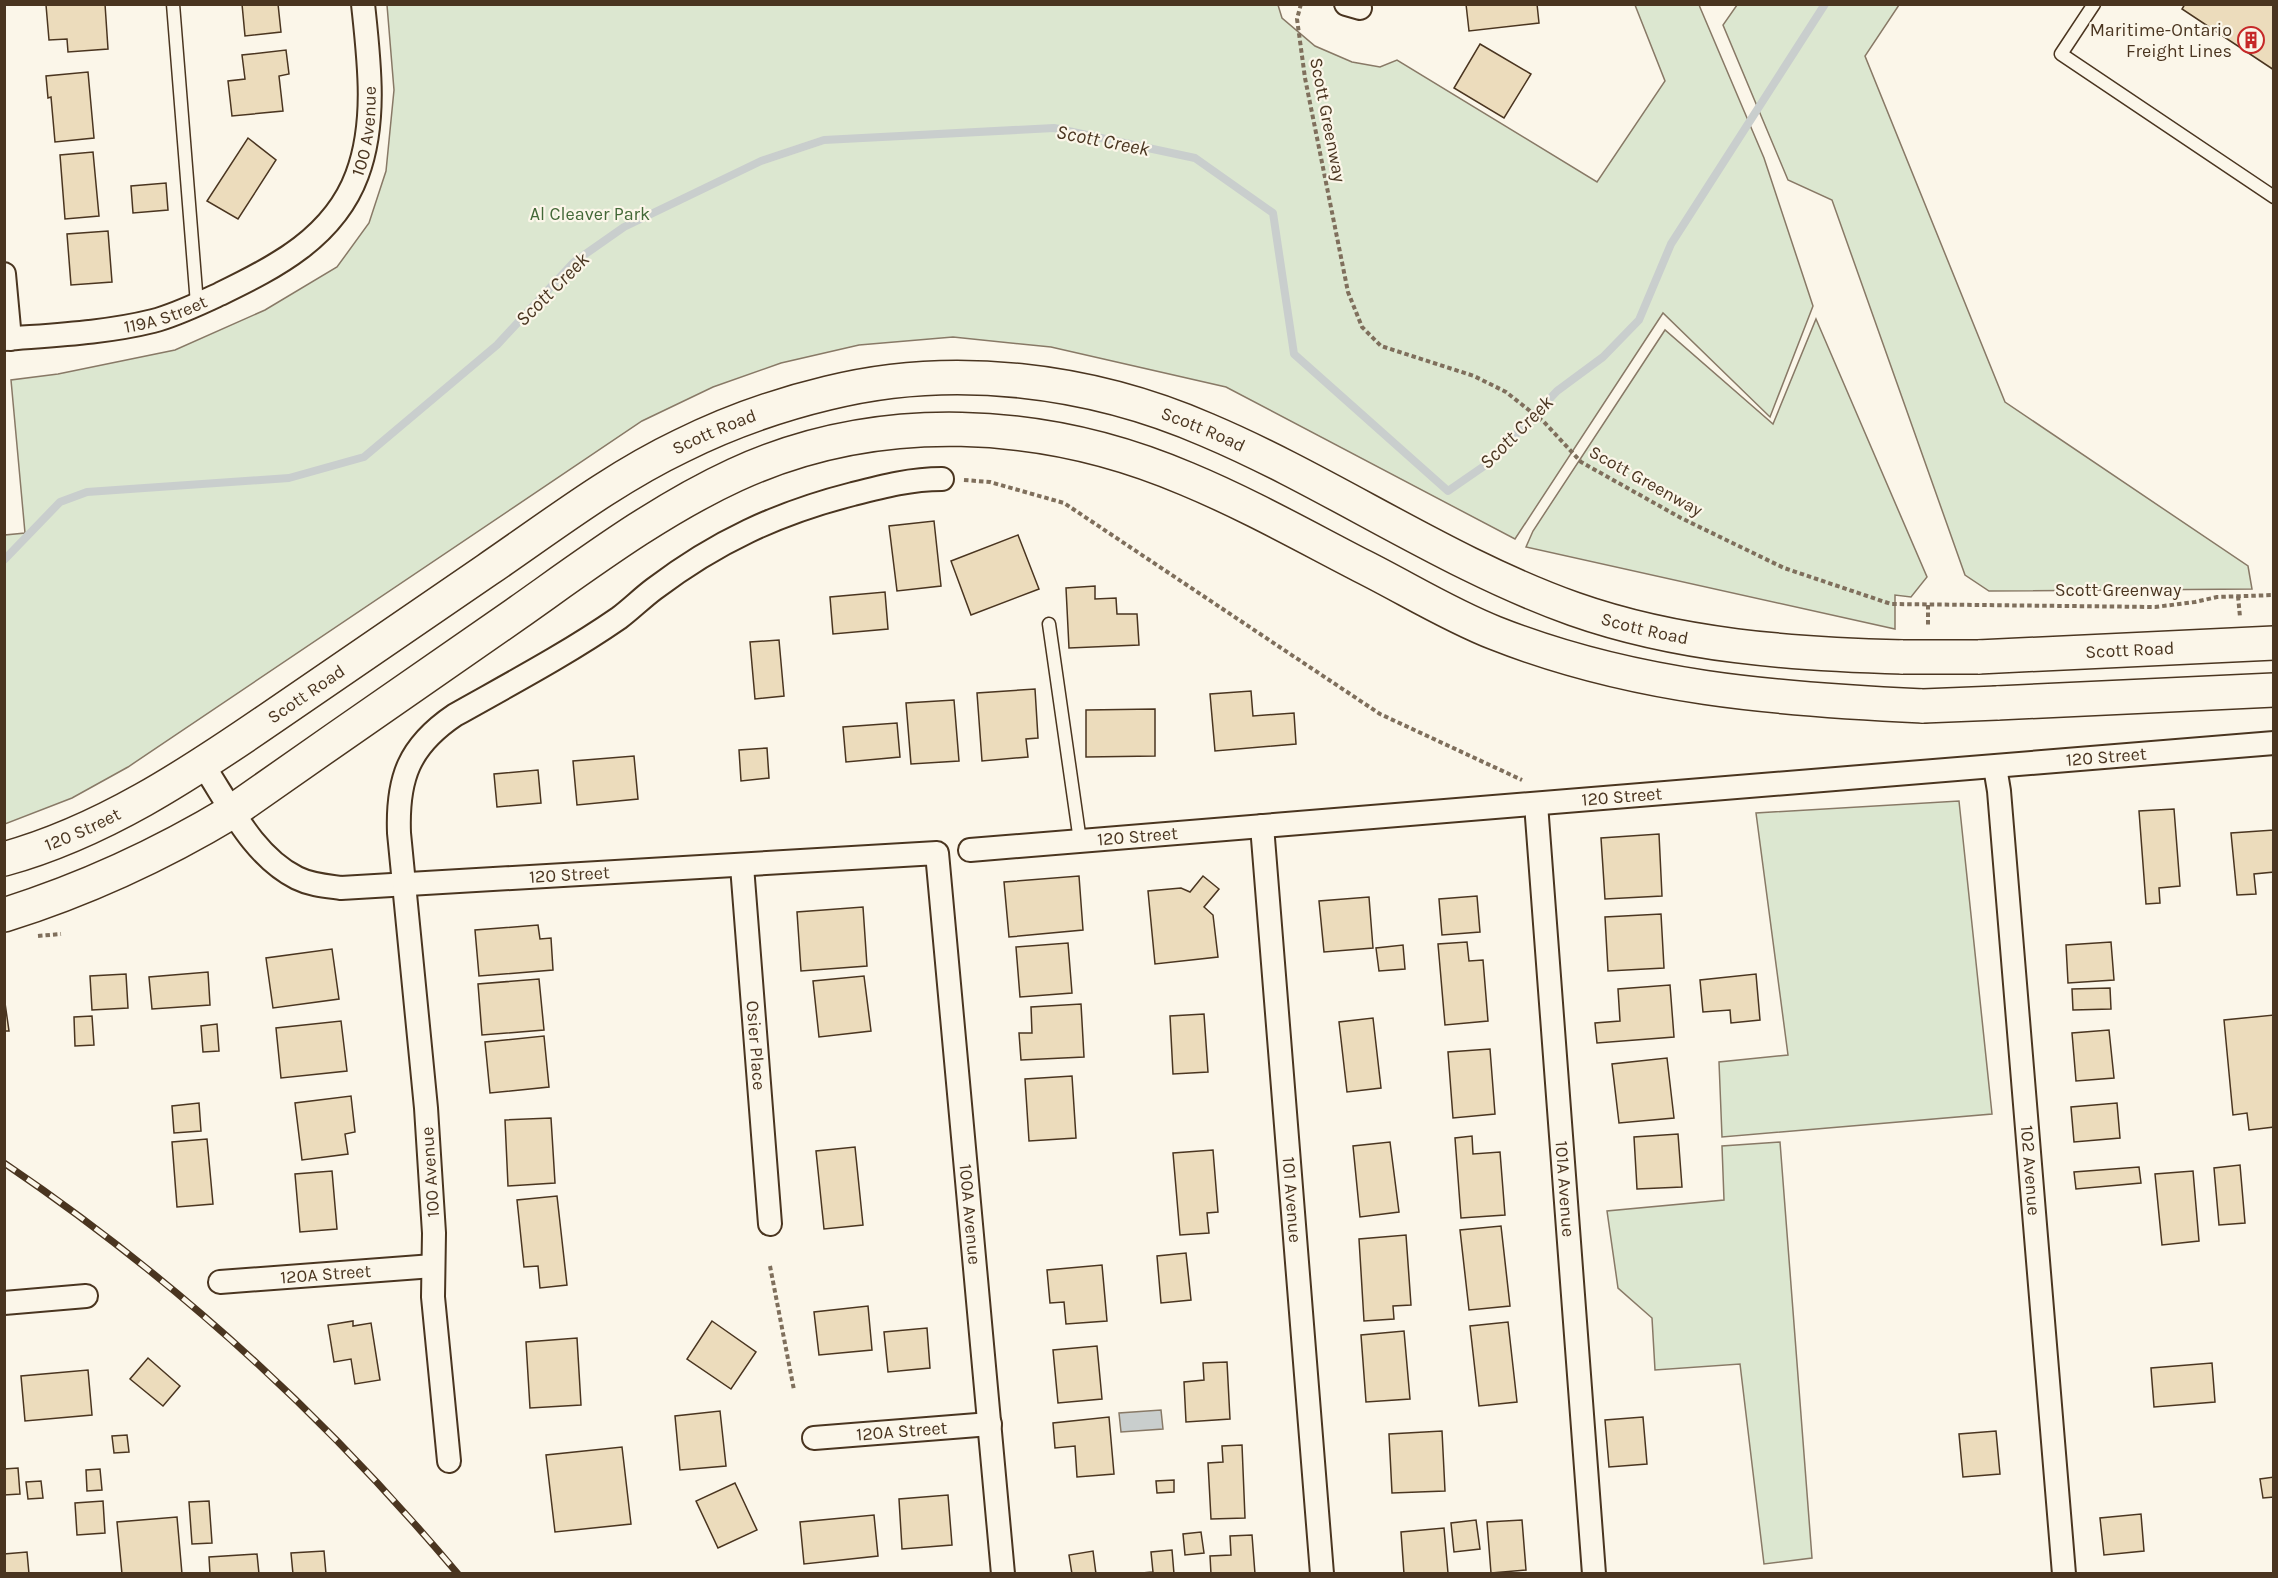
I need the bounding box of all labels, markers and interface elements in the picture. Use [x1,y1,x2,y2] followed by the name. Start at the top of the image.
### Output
[2090,19,2232,62] place label: Maritime-Ontario Freight Lines
[2236,25,2266,55] building icon: Maritime-Ontario Freight Lines
[1305,56,1351,185] street label: Scott Greenway
[347,86,381,179] street label: 100 Avenue
[1054,120,1152,161] water label: Scott Creek
[530,203,650,225] park label: Al Cleaver Park
[511,247,594,331] water label: Scott Creek
[122,290,211,338] street label: 119A Street
[1475,390,1558,474] water label: Scott Creek
[1158,402,1249,457] street label: Scott Road
[669,404,759,460] street label: Scott Road
[1585,441,1707,522] street label: Scott Greenway
[2055,579,2182,601] street label: Scott Greenway
[1598,607,1690,649] street label: Scott Road
[2085,637,2175,663] street label: Scott Road
[263,660,349,728] street label: Scott Road
[2065,742,2148,771] street label: 120 Street
[1581,782,1663,811] street label: 120 Street
[42,803,124,856] street label: 120 Street
[1096,822,1179,851] street label: 120 Street
[528,861,611,888] street label: 120 Street
[742,1000,771,1091] street label: Osier Place
[2016,1124,2045,1216] street label: 102 Avenue
[416,1126,444,1218] street label: 100 Avenue
[1550,1140,1580,1238] street label: 101A Avenue
[1278,1156,1306,1244] street label: 101 Avenue
[955,1163,986,1266] street label: 100A Avenue
[279,1260,372,1288] street label: 120A Street
[855,1416,948,1446] street label: 120A Street

